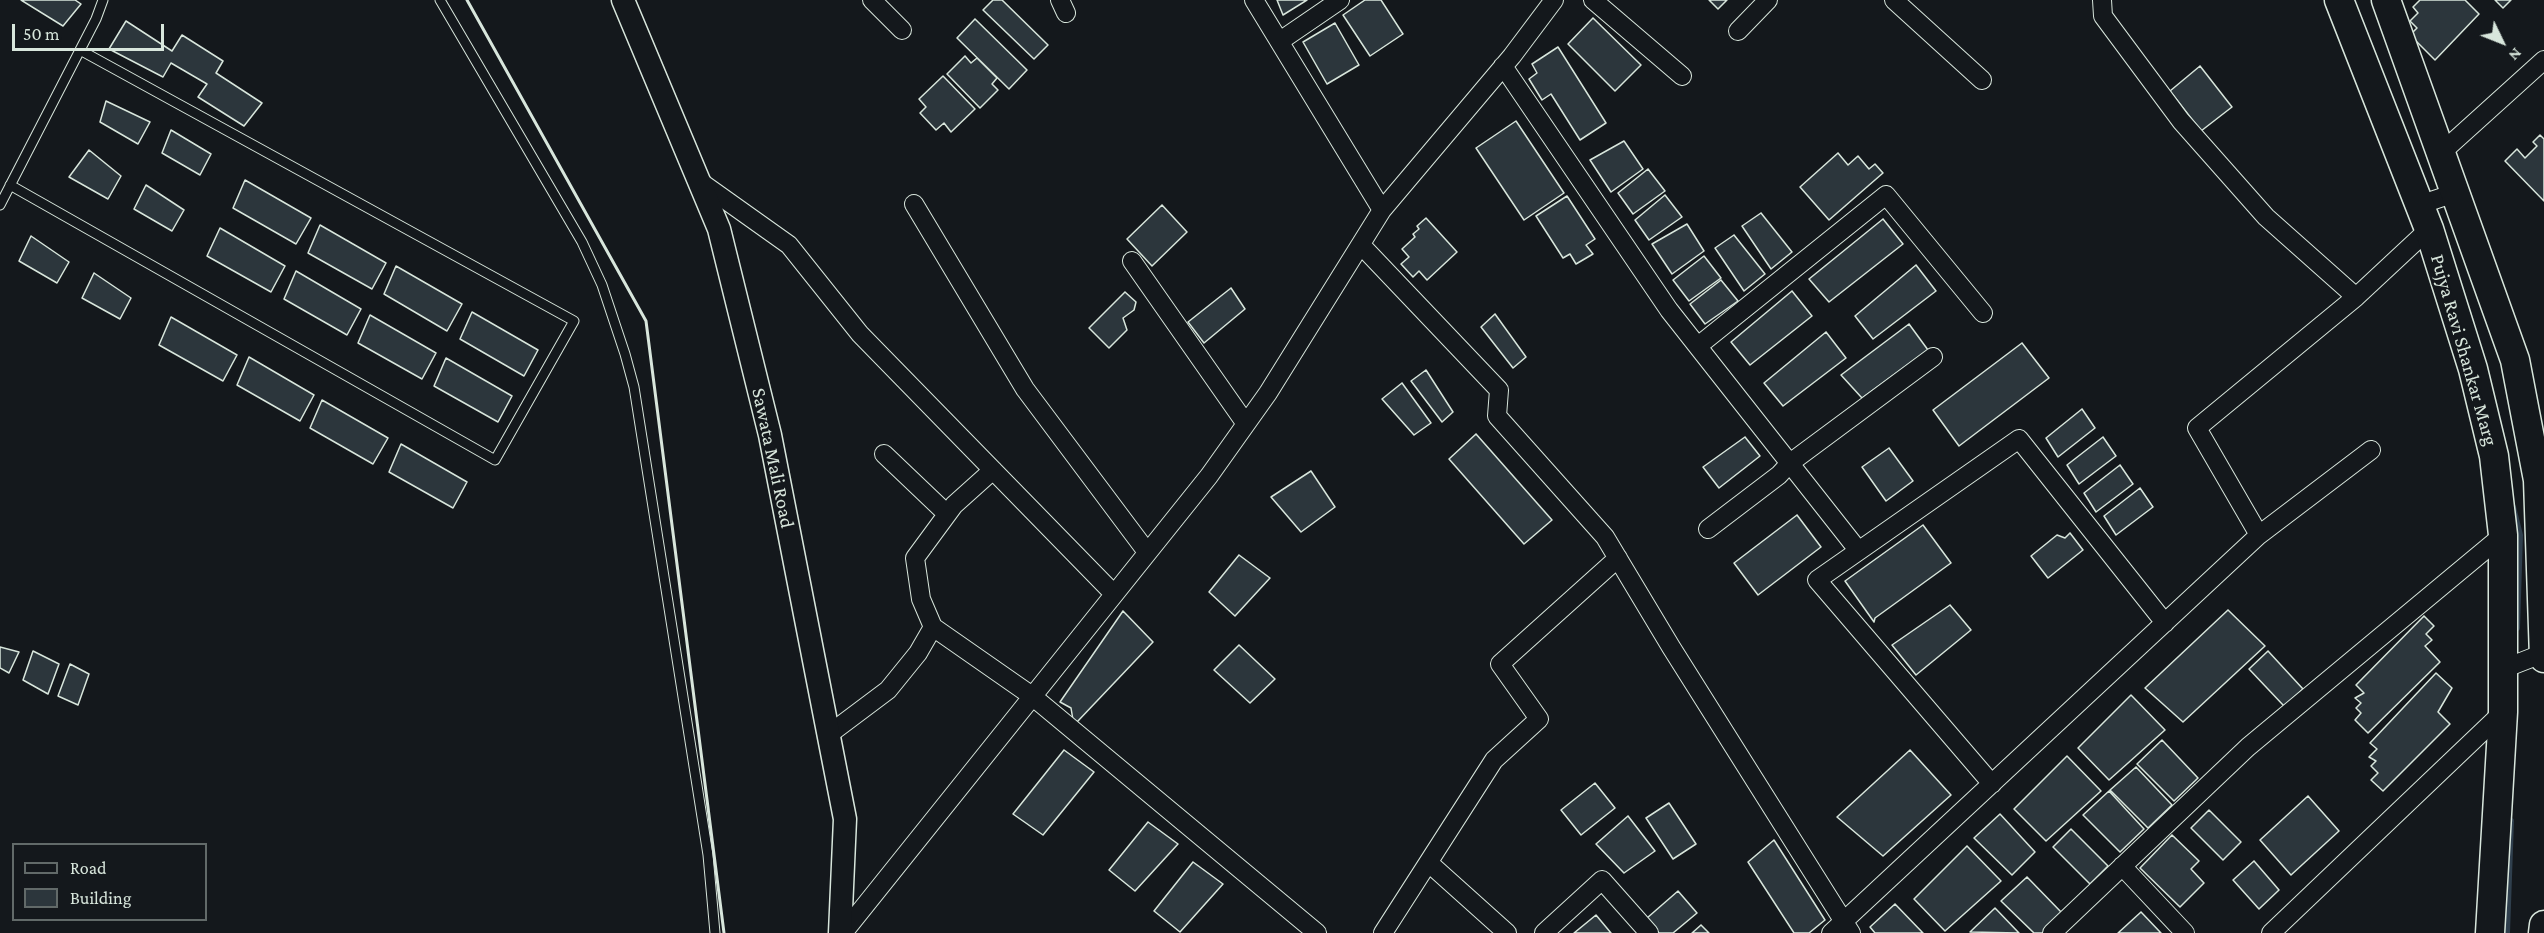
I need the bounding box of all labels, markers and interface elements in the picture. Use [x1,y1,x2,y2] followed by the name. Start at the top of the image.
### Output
[15,12,166,50] scale bar
[2472,12,2532,72] north arrow
[23,24,60,44] text: 50 m
[2506,45,2525,64] text: N
[2425,252,2503,448] street label: Pujya Ravi Shankar Marg
[746,386,800,530] street label: Sawata Mali Road
[12,843,207,921] legend
[70,858,107,878] text: Road
[70,888,131,908] text: Building

